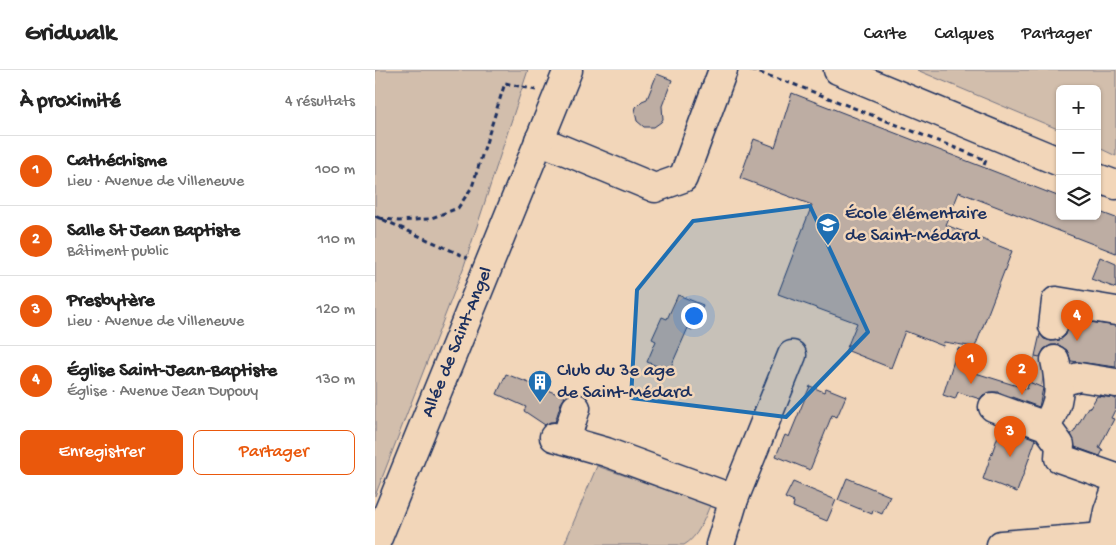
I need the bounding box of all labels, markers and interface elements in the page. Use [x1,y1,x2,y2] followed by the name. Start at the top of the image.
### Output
[25,20,116,49] text: Gridwalk
[864,24,907,45] text: Carte
[935,24,993,45] text: Calques
[1021,24,1091,45] text: Partager
[1056,85,1101,220] map controls
[1056,85,1101,130] button: +
[20,90,121,115] text: À proximité
[285,93,355,112] text: 4 résultats
[1056,130,1101,175] button: −
[67,150,167,173] text: Cathéchisme
[33,161,39,180] text: 1
[315,161,355,180] text: 100 m
[67,173,244,192] text: Lieu · Avenue de Villeneuve
[1056,175,1101,220] button: layers
[845,203,987,248] place label: École élémentaire de Saint-Médard
[815,212,841,246] school or university icon: École élémentaire de Saint-Médard
[67,220,240,243] text: Salle St Jean Baptiste
[32,231,40,250] text: 2
[318,231,355,250] text: 110 m
[67,243,168,262] text: Bâtiment public
[417,263,498,421] street label: Allée de Saint-Angel
[67,290,155,313] text: Presbytère
[1061,300,1093,341] pin: 4
[32,301,40,320] text: 3
[316,301,355,320] text: 120 m
[681,303,707,329] your location
[67,313,244,332] text: Lieu · Avenue de Villeneuve
[955,343,987,384] pin: 1
[1006,354,1038,395] pin: 2
[67,360,277,383] text: Église Saint-Jean-Baptiste
[557,360,693,405] place label: Club du 3e age de Saint-Médard
[527,369,553,403] building icon: Club du 3e age de Saint-Médard
[32,371,40,390] text: 4
[316,371,355,390] text: 130 m
[67,383,258,402] text: Église · Avenue Jean Dupouy
[994,416,1026,457] pin: 3
[20,430,183,475] button: Enregistrer
[193,430,355,475] button: Partager

